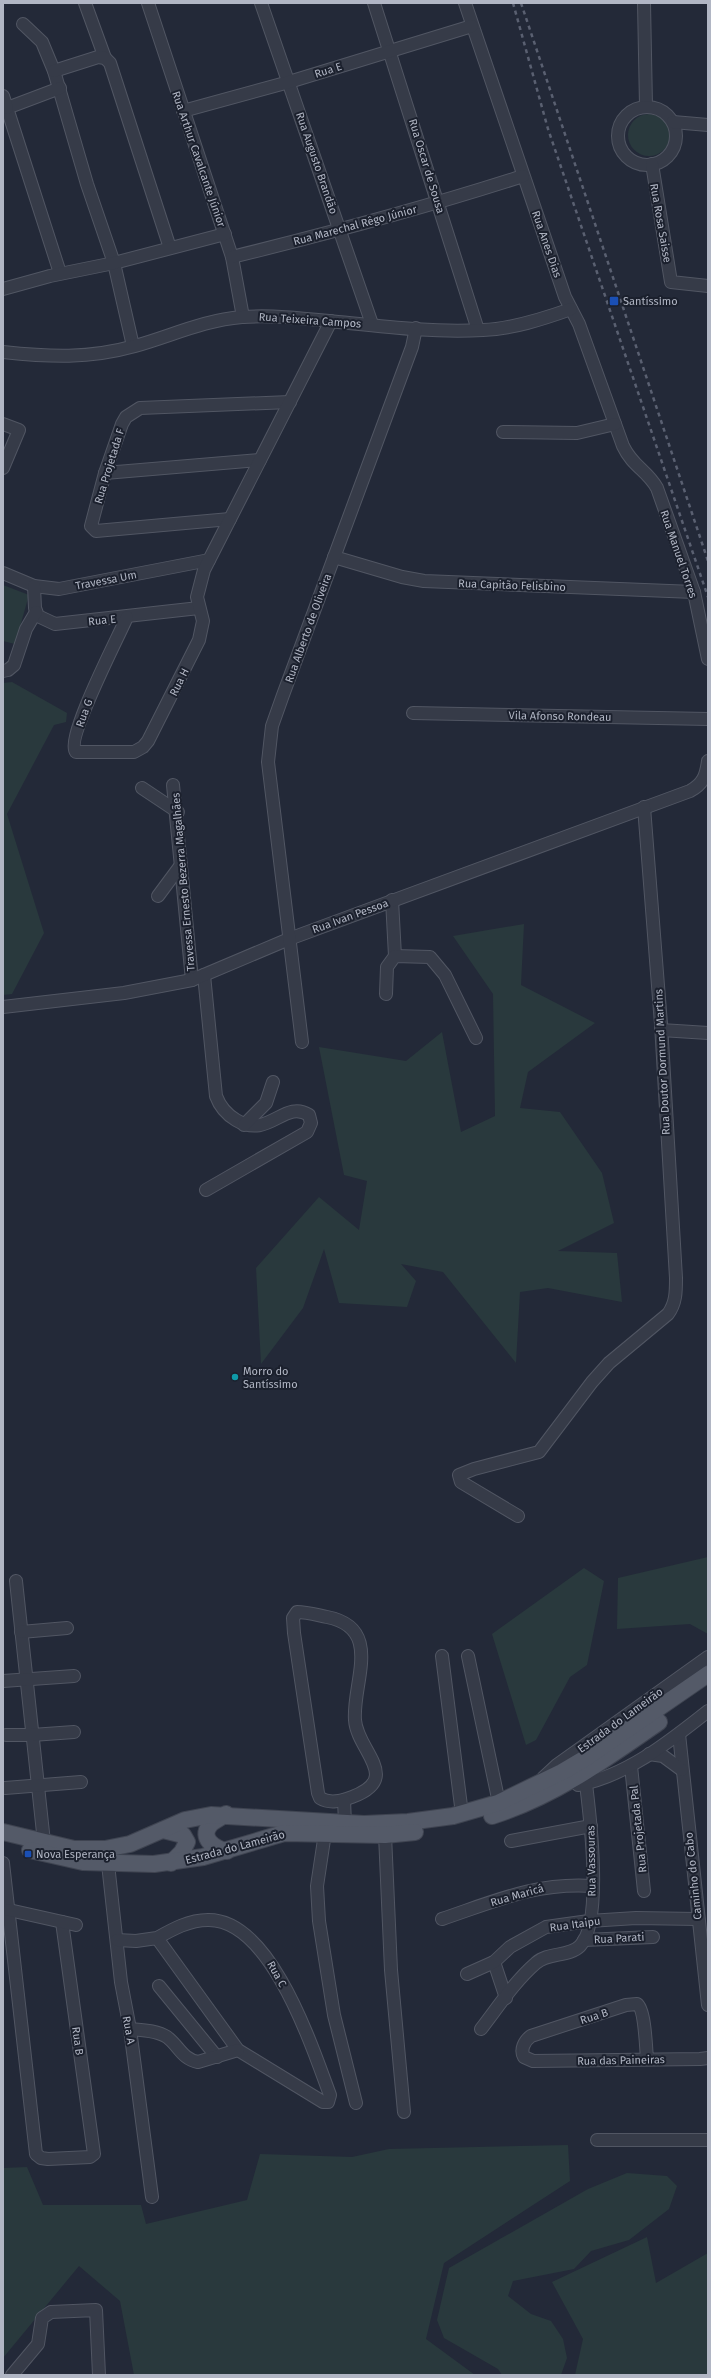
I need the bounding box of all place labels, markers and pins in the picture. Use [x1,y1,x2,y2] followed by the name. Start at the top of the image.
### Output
[608,295,620,307] marker: Santíssimo
[623,295,678,308] place label: Santíssimo
[243,1365,298,1391] place label: Morro do Santíssimo
[230,1372,240,1382] marker: Morro do Santíssimo
[36,1848,115,1861] place label: Nova Esperança
[23,1849,33,1859] marker: Nova Esperança

